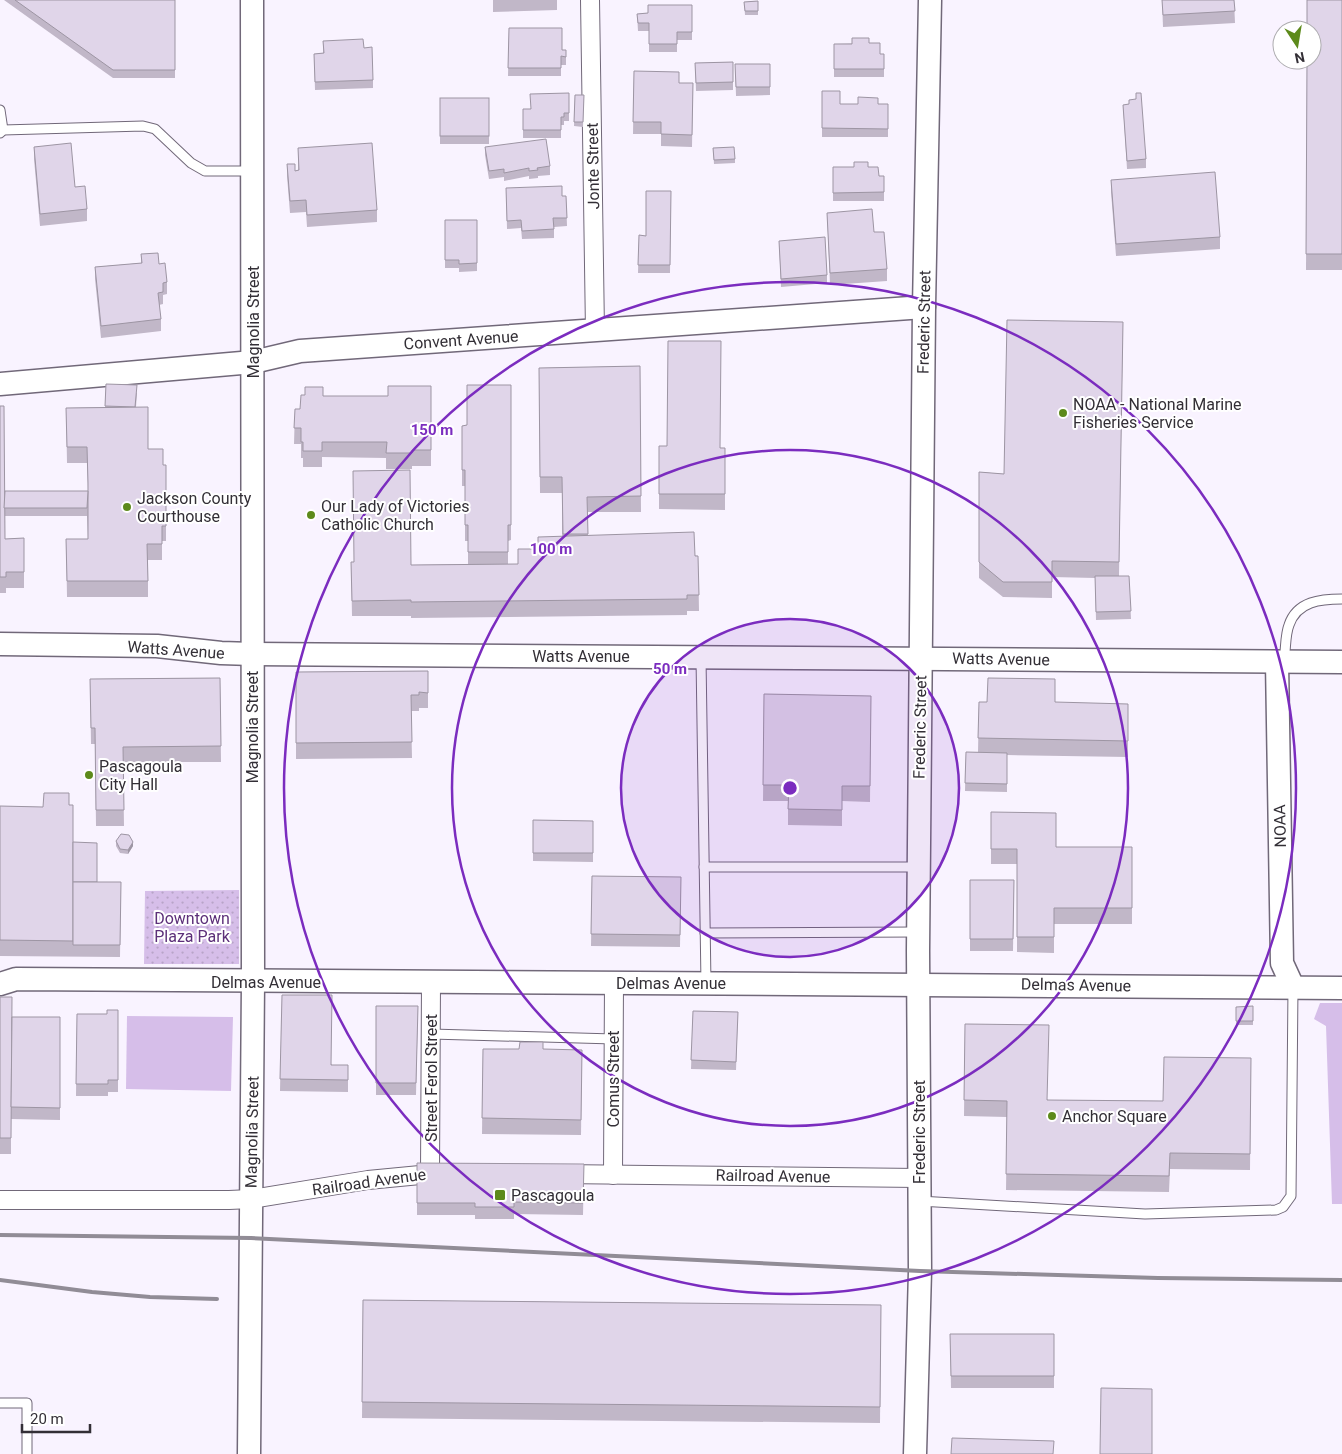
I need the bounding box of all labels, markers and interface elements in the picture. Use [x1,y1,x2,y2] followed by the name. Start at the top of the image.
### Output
[1272,20,1322,70] north arrow
[1293,49,1306,67] text: N
[583,122,603,210] street label: Jonte Street
[244,266,263,378] street label: Magnolia Street
[914,270,934,374] street label: Frederic Street
[403,327,519,353] street label: Convent Avenue
[1073,395,1242,432] place label: NOAA - National Marine Fisheries Service
[1057,407,1069,419] marker: NOAA - National Marine Fisheries Service
[411,421,453,439] text: 150 m
[137,489,252,526] place label: Jackson County Courthouse
[321,497,469,534] place label: Our Lady of Victories Catholic Church
[121,501,133,513] marker: Jackson County Courthouse
[305,509,317,521] marker: Our Lady of Victories Catholic Church
[530,540,572,558] text: 100 m
[127,637,225,663] street label: Watts Avenue
[532,647,630,666] street label: Watts Avenue
[952,649,1050,669] street label: Watts Avenue
[653,660,687,678] text: 50 m
[243,671,262,783] street label: Magnolia Street
[910,675,930,779] street label: Frederic Street
[99,757,183,794] place label: Pascagoula City Hall
[83,769,95,781] marker: Pascagoula City Hall
[781,779,799,797] centre of rings
[1270,804,1290,848] street label: NOAA
[154,909,231,946] park label: Downtown Plaza Park
[211,973,321,992] street label: Delmas Avenue
[616,974,726,993] street label: Delmas Avenue
[1021,975,1131,995] street label: Delmas Avenue
[422,1014,441,1142] street label: Street Ferol Street
[604,1031,623,1127] street label: Comus Street
[242,1076,262,1188] street label: Magnolia Street
[910,1080,929,1184] street label: Frederic Street
[1062,1107,1167,1126] place label: Anchor Square
[1046,1110,1058,1122] marker: Anchor Square
[311,1165,427,1199] street label: Railroad Avenue
[715,1166,831,1186] street label: Railroad Avenue
[511,1186,595,1205] place label: Pascagoula
[493,1188,507,1202] marker: Pascagoula
[22,1402,90,1434] scale bar
[30,1410,64,1428] text: 20 m

